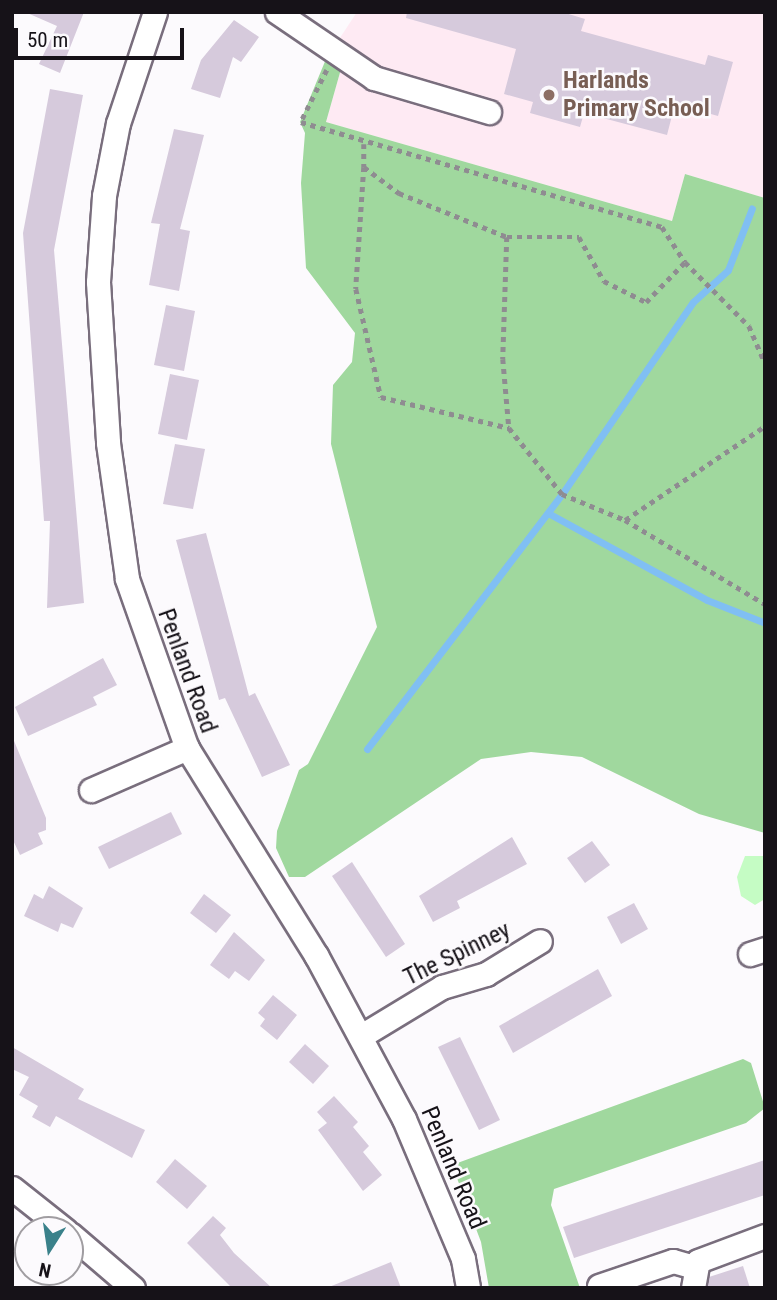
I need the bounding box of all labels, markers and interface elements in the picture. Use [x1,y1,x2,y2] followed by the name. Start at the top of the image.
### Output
[18,14,187,58] scale bar
[27,28,68,52] text: 50 m
[563,67,710,123] place label: Harlands Primary School
[541,87,557,103] marker: Harlands Primary School
[151,605,223,737] street label: Penland Road
[399,916,515,992] street label: The Spinney
[414,1102,492,1234] street label: Penland Road
[14,1216,84,1286] north arrow
[37,1258,53,1283] text: N

